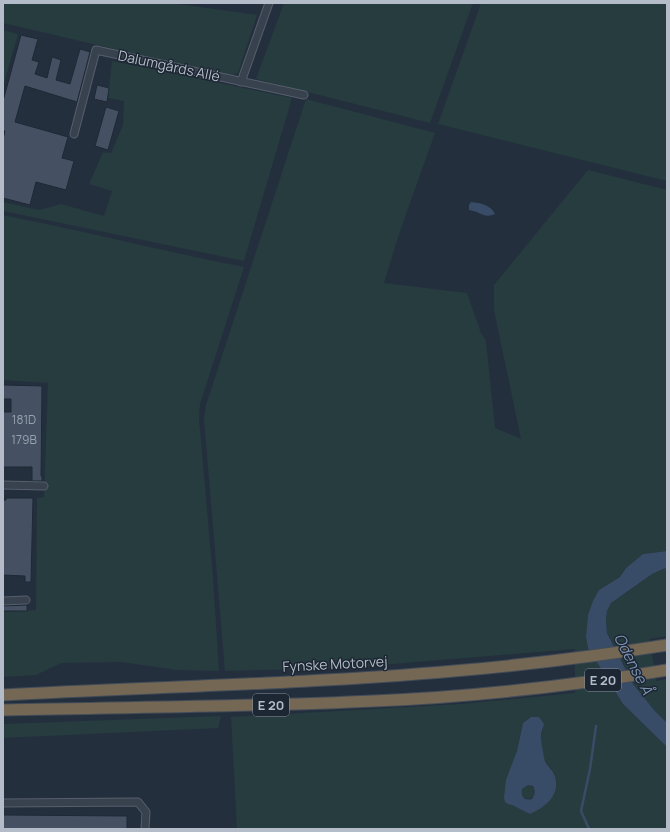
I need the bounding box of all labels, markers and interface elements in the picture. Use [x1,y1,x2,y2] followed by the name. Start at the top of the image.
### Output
[116,45,222,86] street label: Dalumgårds Allé
[12,411,36,428] house number: 181D
[11,431,37,448] house number: 179B
[609,629,658,699] water label: Odense Å
[282,651,388,676] street label: Fynske Motorvej
[585,669,621,691] road number: E 20
[253,694,289,716] road number: E 20

